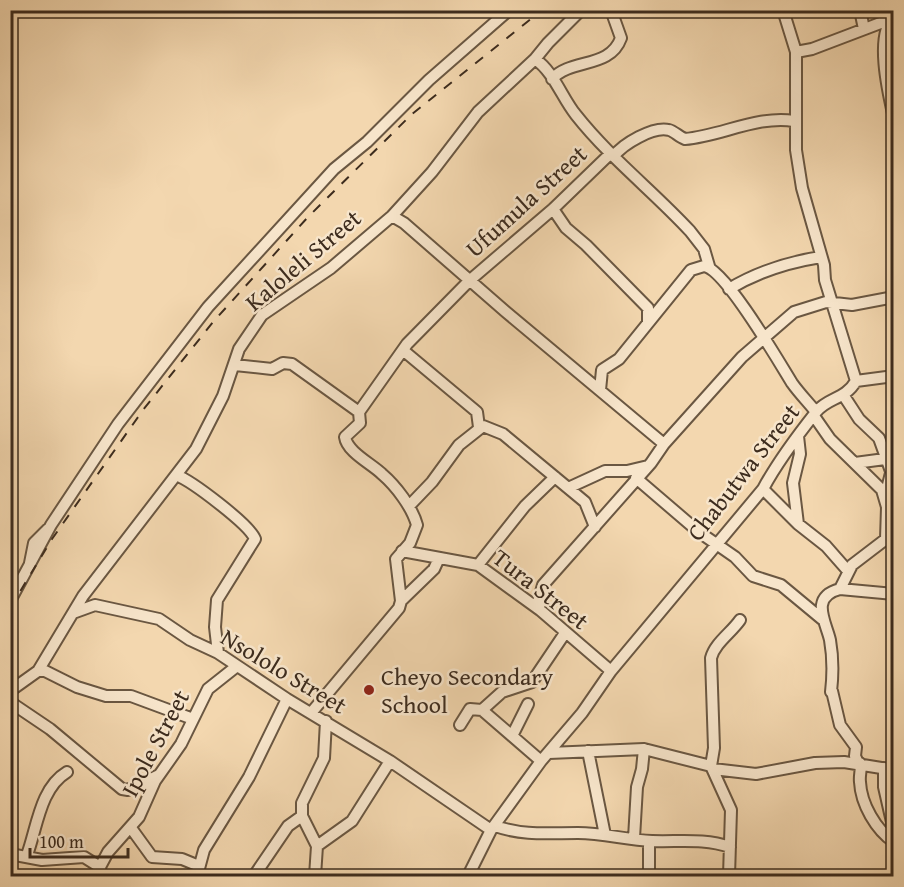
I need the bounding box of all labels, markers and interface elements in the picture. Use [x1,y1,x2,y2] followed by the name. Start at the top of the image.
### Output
[457,136,595,265] street label: Ufumula Street
[237,201,369,319] street label: Kaloleli Street
[678,396,808,548] street label: Chabutwa Street
[486,540,597,638] street label: Tura Street
[214,620,354,723] street label: Nsololo Street
[381,659,553,722] place label: Cheyo Secondary School
[112,683,198,803] street label: Ipole Street
[362,683,376,697] marker: Cheyo Secondary School
[30,821,128,859] scale bar
[39,828,84,855] text: 100 m

